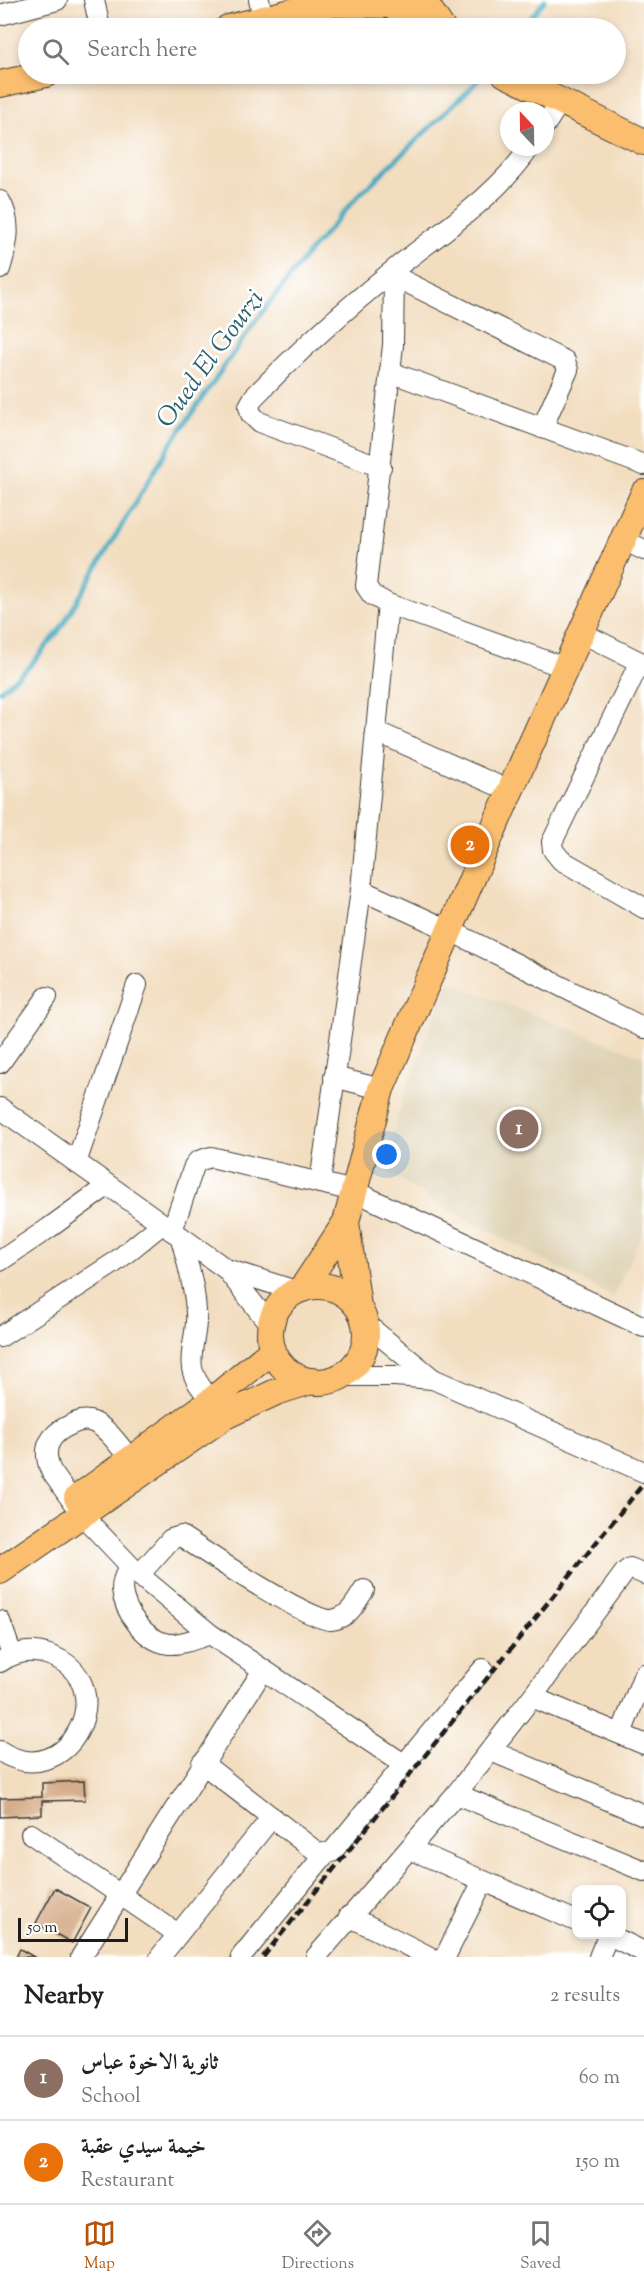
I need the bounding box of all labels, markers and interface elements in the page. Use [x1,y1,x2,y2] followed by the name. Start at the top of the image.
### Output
[18,18,626,84] search box
[39,35,72,68] icon: search
[87,35,197,67] text: Search here
[500,102,554,156] north arrow
[148,283,274,436] water label: Oued El Gourzi
[450,822,490,868] pin: 2
[500,1106,538,1152] pin: 1
[372,1140,401,1169] your location
[572,1885,626,1939] map controls
[572,1885,626,1939] button: locate
[18,1915,128,1942] scale bar
[27,1917,58,1940] text: 50 m
[24,1978,104,2015] text: Nearby
[550,1982,620,2011] text: 2 results
[81,2048,218,2080] text: ثانوية الاخوة عباس
[40,2064,47,2093] text: 1
[579,2064,620,2093] text: 60 m
[81,2083,141,2112] text: School
[81,2132,206,2164] text: خيمة سيدي عقبة
[39,2148,48,2177] text: 2
[575,2148,620,2177] text: 150 m
[81,2167,174,2196] text: Restaurant
[83,2217,116,2276] tab: Map
[282,2217,354,2276] tab: Directions
[520,2217,561,2276] tab: Saved

